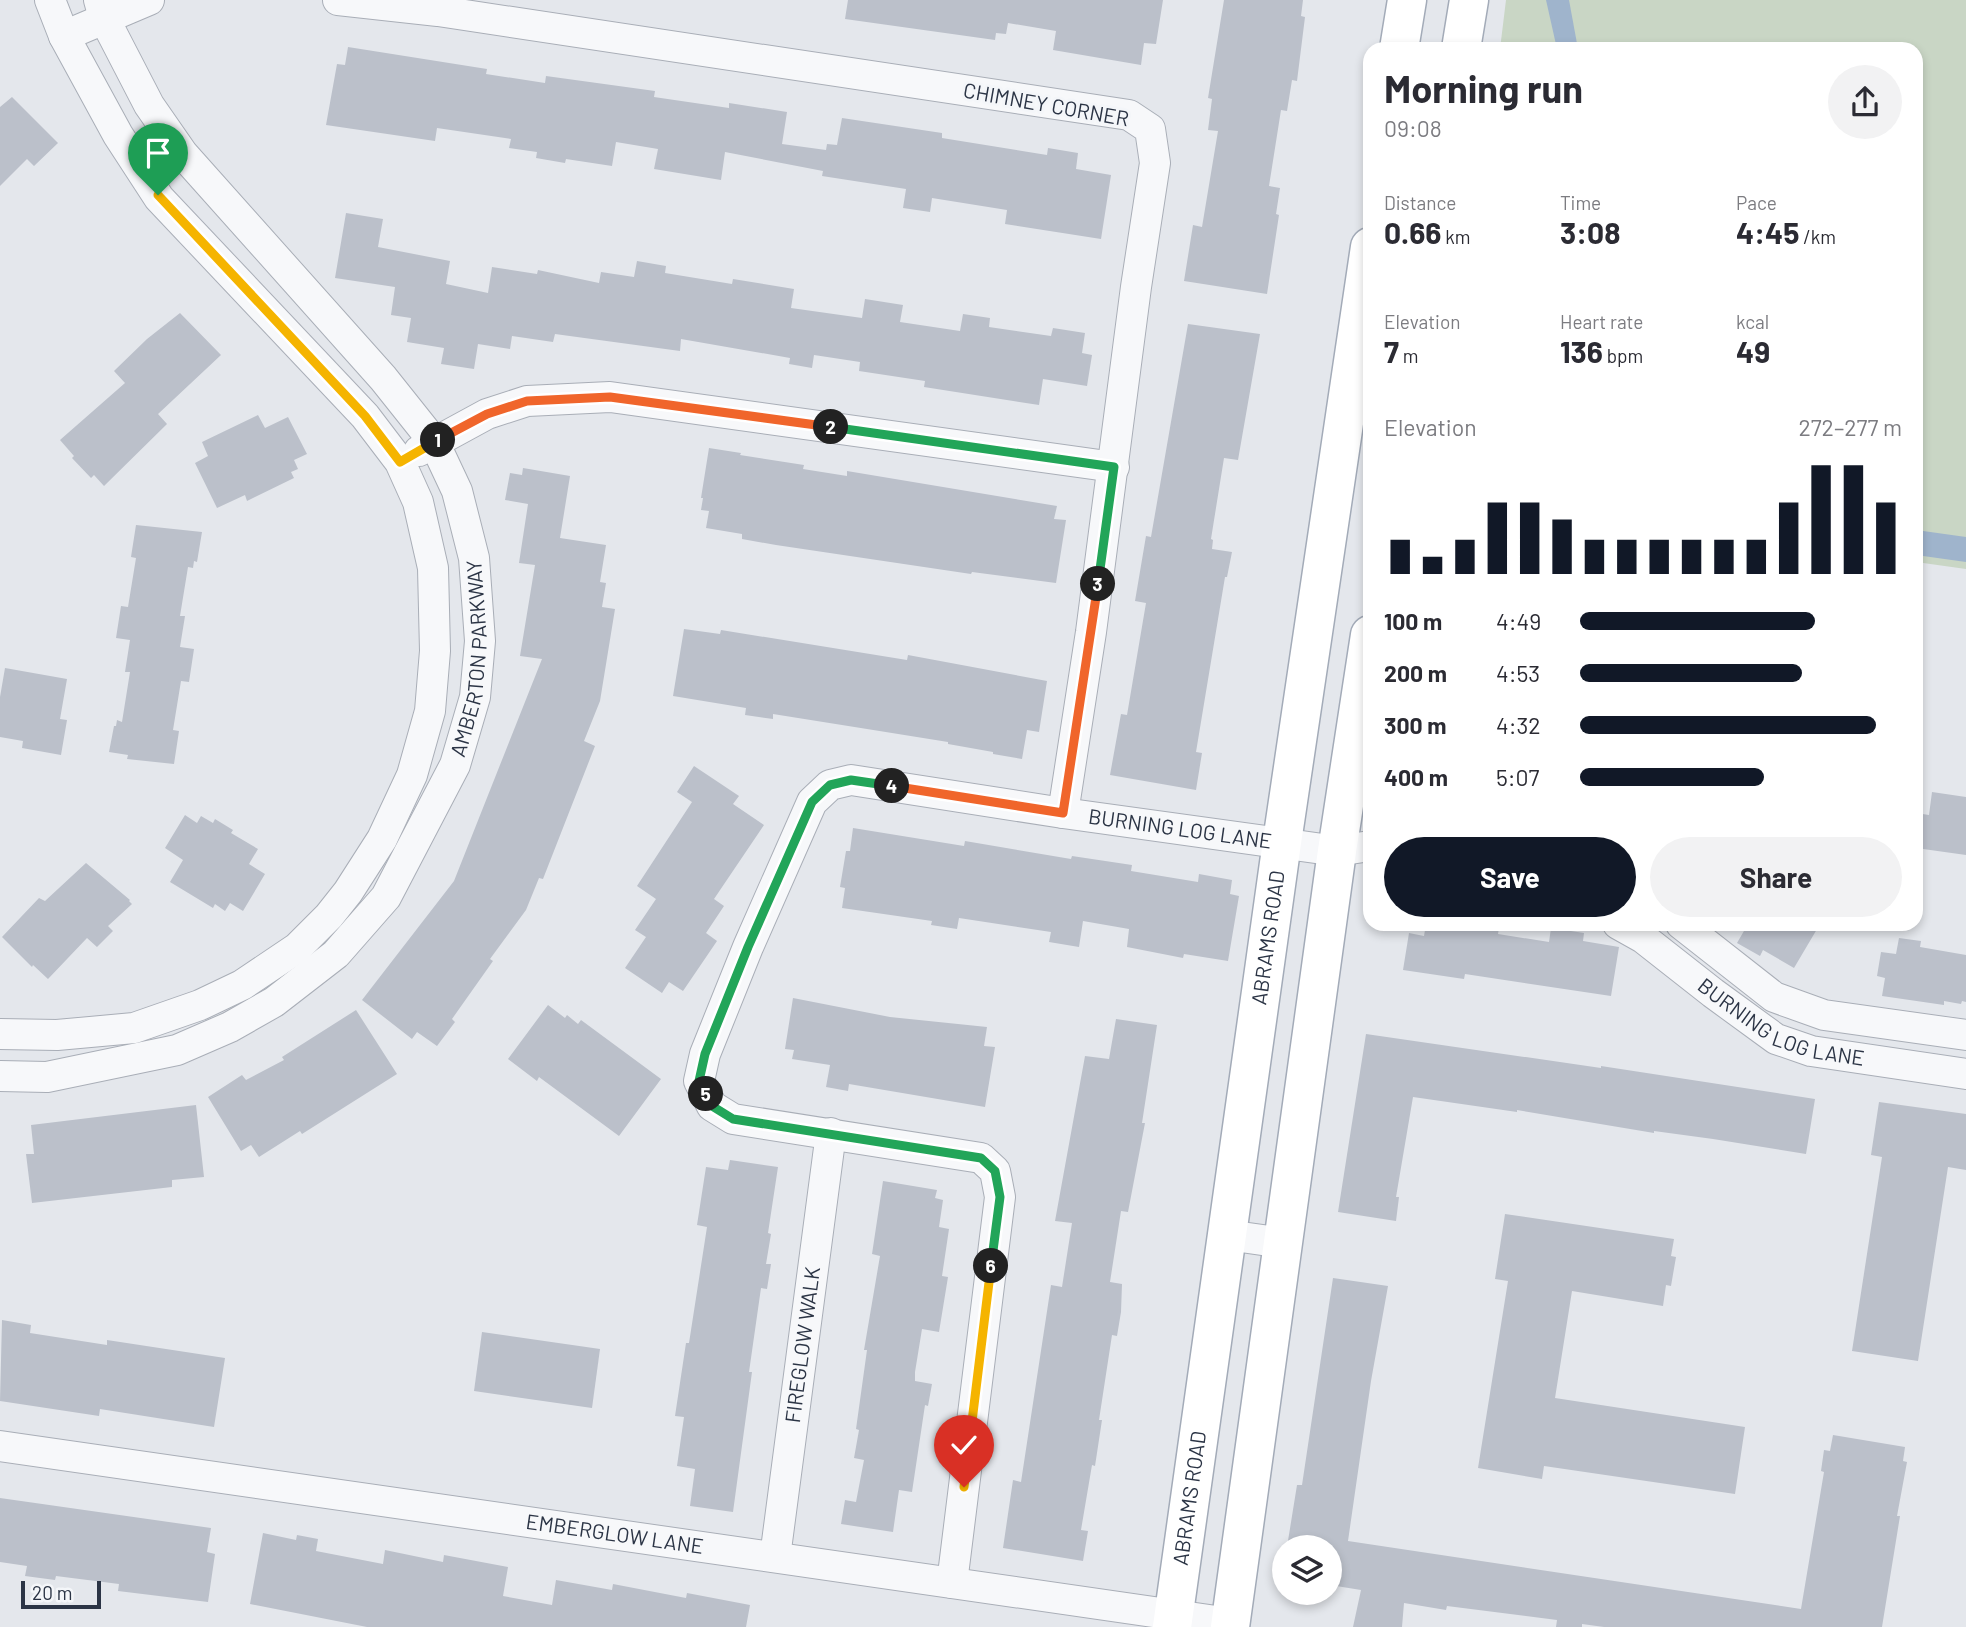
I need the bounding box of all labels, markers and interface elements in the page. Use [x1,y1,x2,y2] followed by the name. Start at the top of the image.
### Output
[1384,65,1583,111] text: Morning run
[1828,65,1902,139] button: share
[961,77,1131,130] street label: CHIMNEY CORNER
[1384,114,1442,142] text: 09:08
[128,123,188,195] pin
[139,134,177,172] icon: arrive
[1384,191,1456,214] text: Distance
[1560,191,1601,214] text: Time
[1736,191,1777,214] text: Pace
[1384,214,1441,250] text: 0.66
[1560,214,1620,250] text: 3:08
[1736,214,1799,250] text: 4:45
[1441,225,1470,248] text: km
[1799,225,1836,248] text: /km
[1384,310,1461,333] text: Elevation
[1560,310,1643,333] text: Heart rate
[1736,310,1769,333] text: kcal
[1384,333,1399,369] text: 7
[1560,333,1603,369] text: 136
[1736,333,1770,369] text: 49
[1399,344,1418,367] text: m
[1603,344,1643,367] text: bpm
[814,410,848,444] pin: 2
[1384,413,1477,441] text: Elevation
[1798,413,1902,441] text: 272–277 m
[825,415,836,438] text: 2
[420,422,456,458] pin: 1
[434,428,441,451] text: 1
[444,559,491,759] street label: AMBERTON PARKWAY
[1080,566,1116,602] pin: 3
[1092,572,1103,595] text: 3
[1384,607,1442,635] text: 100 m
[1496,607,1541,635] text: 4:49
[1384,659,1447,687] text: 200 m
[1496,659,1540,687] text: 4:53
[1384,711,1446,739] text: 300 m
[1496,711,1541,739] text: 4:32
[1384,763,1448,791] text: 400 m
[1496,763,1540,791] text: 5:07
[874,768,910,804] pin: 4
[886,774,897,797] text: 4
[1087,803,1273,853] street label: BURNING LOG LANE
[1384,837,1636,917] button: Save
[1650,837,1902,917] button: Share
[1245,869,1289,1006] street label: ABRAMS ROAD
[1694,972,1866,1070] street label: BURNING LOG LANE
[688,1076,724,1112] pin: 5
[700,1082,711,1105] text: 5
[974,1248,1009,1284] pin: 6
[985,1254,996,1277] text: 6
[779,1265,824,1424] street label: FIREGLOW WALK
[934,1415,994,1487] pin
[945,1426,983,1464] icon: check
[1167,1429,1210,1567] street label: ABRAMS ROAD
[525,1508,705,1558] street label: EMBERGLOW LANE
[1272,1535,1342,1605] map controls
[1272,1535,1342,1605] button: layers
[21,1578,102,1610] scale bar
[32,1581,72,1604] text: 20 m

